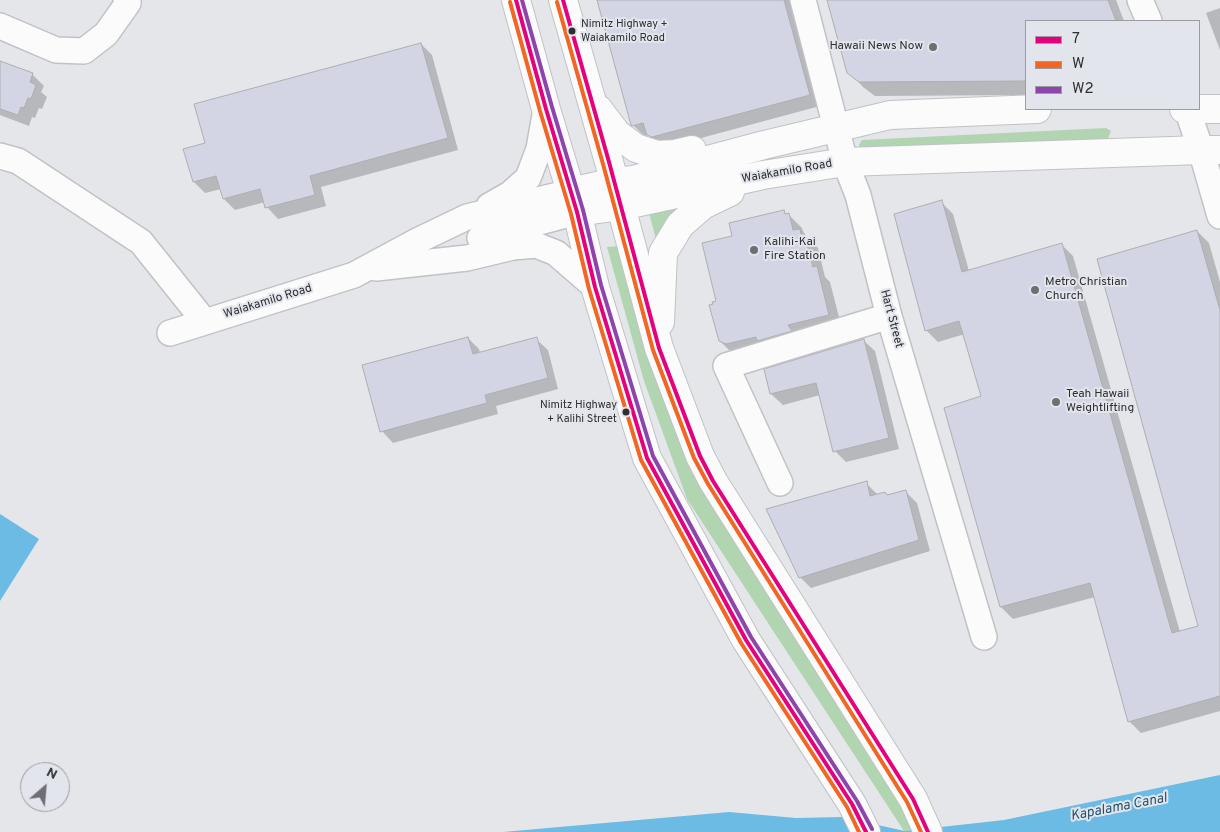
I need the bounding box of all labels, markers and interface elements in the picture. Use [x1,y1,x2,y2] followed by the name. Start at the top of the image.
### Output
[581,18,668,44] place label: Nimitz Highway + Waiakamilo Road
[1025,20,1200,110] legend
[567,26,577,36] marker: Nimitz Highway + Waiakamilo Road
[1072,30,1080,49] text: 7
[830,40,923,54] place label: Hawaii News Now
[927,41,939,53] marker: Hawaii News Now
[1072,55,1085,74] text: W
[1072,80,1094,99] text: W2
[741,157,833,187] street label: Waiakamilo Road
[764,236,826,264] place label: Kalihi-Kai Fire Station
[748,244,760,256] marker: Kalihi-Kai Fire Station
[1045,276,1127,304] place label: Metro Christian Church
[222,282,314,322] street label: Waiakamilo Road
[1029,284,1041,296] marker: Metro Christian Church
[876,288,906,350] street label: Hart Street
[1066,388,1134,416] place label: Teah Hawaii Weightlifting
[1050,396,1062,408] marker: Teah Hawaii Weightlifting
[540,399,617,425] place label: Nimitz Highway + Kalihi Street
[621,407,631,417] marker: Nimitz Highway + Kalihi Street
[20,762,70,812] north arrow
[43,764,60,784] text: N
[1069,790,1169,826] water label: Kapalama Canal

